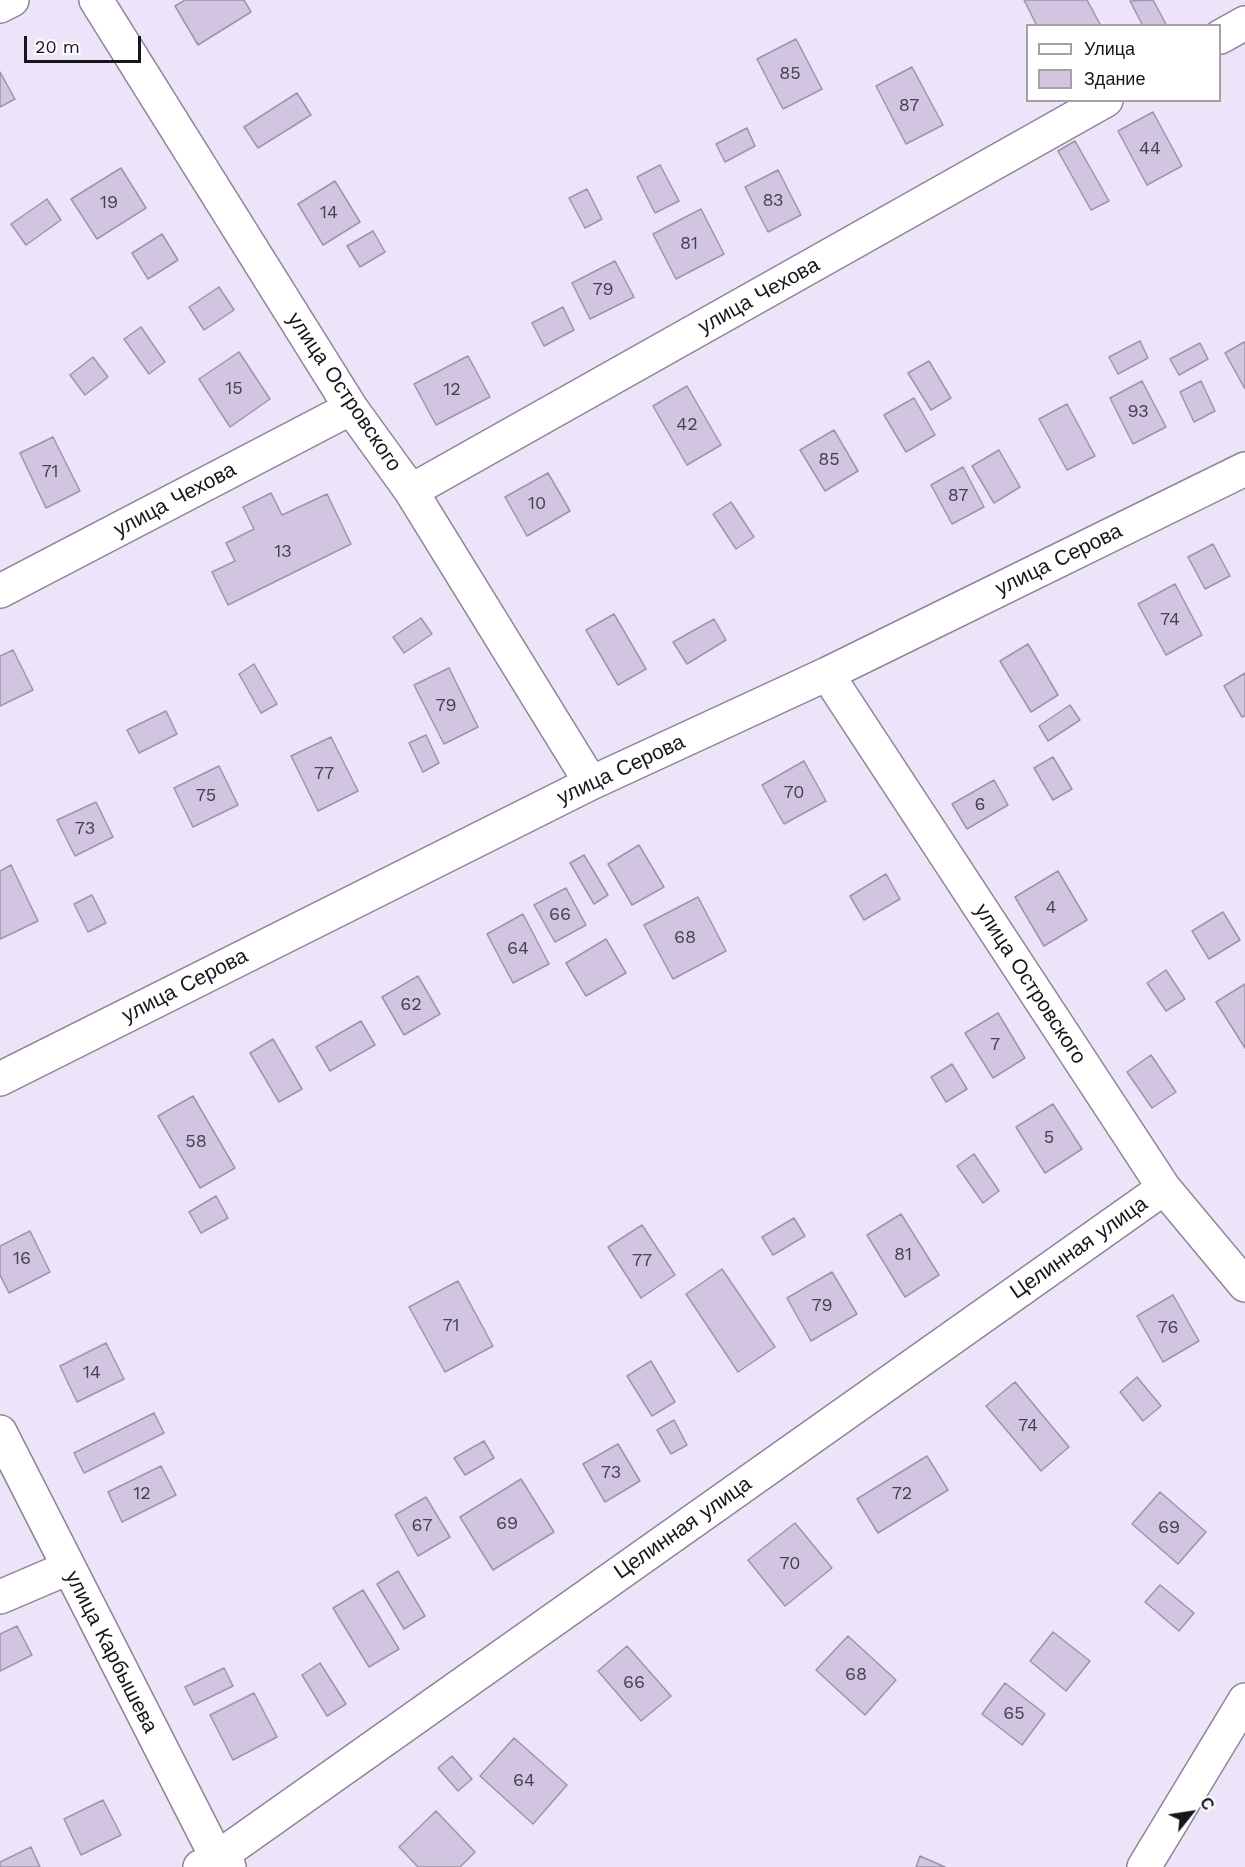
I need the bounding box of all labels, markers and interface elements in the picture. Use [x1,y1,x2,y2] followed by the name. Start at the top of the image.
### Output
[27,24,144,62] scale bar
[1026,24,1221,102] legend
[35,36,80,57] text: 20 m
[1084,38,1135,59] text: Улица
[779,63,801,85] house number: 85
[1084,68,1145,89] text: Здание
[899,95,919,117] house number: 87
[1139,138,1161,160] house number: 44
[762,190,784,212] house number: 83
[100,192,118,214] house number: 19
[320,202,338,224] house number: 14
[680,233,698,255] house number: 81
[694,252,824,340] street label: улица Чехова
[592,279,614,301] house number: 79
[282,308,406,476] street label: улица Островского
[225,378,243,400] house number: 15
[443,379,461,401] house number: 12
[1127,401,1149,423] house number: 93
[676,414,698,436] house number: 42
[818,449,840,471] house number: 85
[110,457,240,543] street label: улица Чехова
[41,461,59,483] house number: 71
[948,485,968,507] house number: 87
[528,493,546,515] house number: 10
[992,518,1126,602] street label: улица Серова
[274,541,292,563] house number: 13
[1160,609,1180,631] house number: 74
[435,695,457,717] house number: 79
[553,729,689,811] street label: улица Серова
[314,763,334,785] house number: 77
[784,782,804,804] house number: 70
[196,785,216,807] house number: 75
[975,794,985,816] house number: 6
[75,818,95,840] house number: 73
[1046,897,1056,919] house number: 4
[969,899,1091,1069] street label: улица Островского
[549,904,571,926] house number: 66
[674,927,696,949] house number: 68
[507,938,529,960] house number: 64
[118,944,252,1028] street label: улица Серова
[400,994,422,1016] house number: 62
[990,1034,1000,1056] house number: 7
[1044,1127,1054,1149] house number: 5
[185,1131,207,1153] house number: 58
[1006,1191,1152,1305] street label: Целинная улица
[894,1244,912,1266] house number: 81
[13,1248,31,1270] house number: 16
[632,1250,652,1272] house number: 77
[811,1295,833,1317] house number: 79
[442,1315,460,1337] house number: 71
[1158,1317,1178,1339] house number: 76
[83,1362,101,1384] house number: 14
[1018,1415,1038,1437] house number: 74
[601,1462,621,1484] house number: 73
[610,1471,756,1585] street label: Целинная улица
[133,1483,151,1505] house number: 12
[892,1483,912,1505] house number: 72
[496,1513,518,1535] house number: 69
[412,1515,432,1537] house number: 67
[1158,1517,1180,1539] house number: 69
[780,1553,800,1575] house number: 70
[59,1567,163,1737] street label: улица Карбышева
[845,1664,867,1686] house number: 68
[623,1672,645,1694] house number: 66
[1003,1703,1025,1725] house number: 65
[513,1770,535,1792] house number: 64
[1161,1783,1221,1843] north arrow
[1196,1794,1218,1814] text: С

